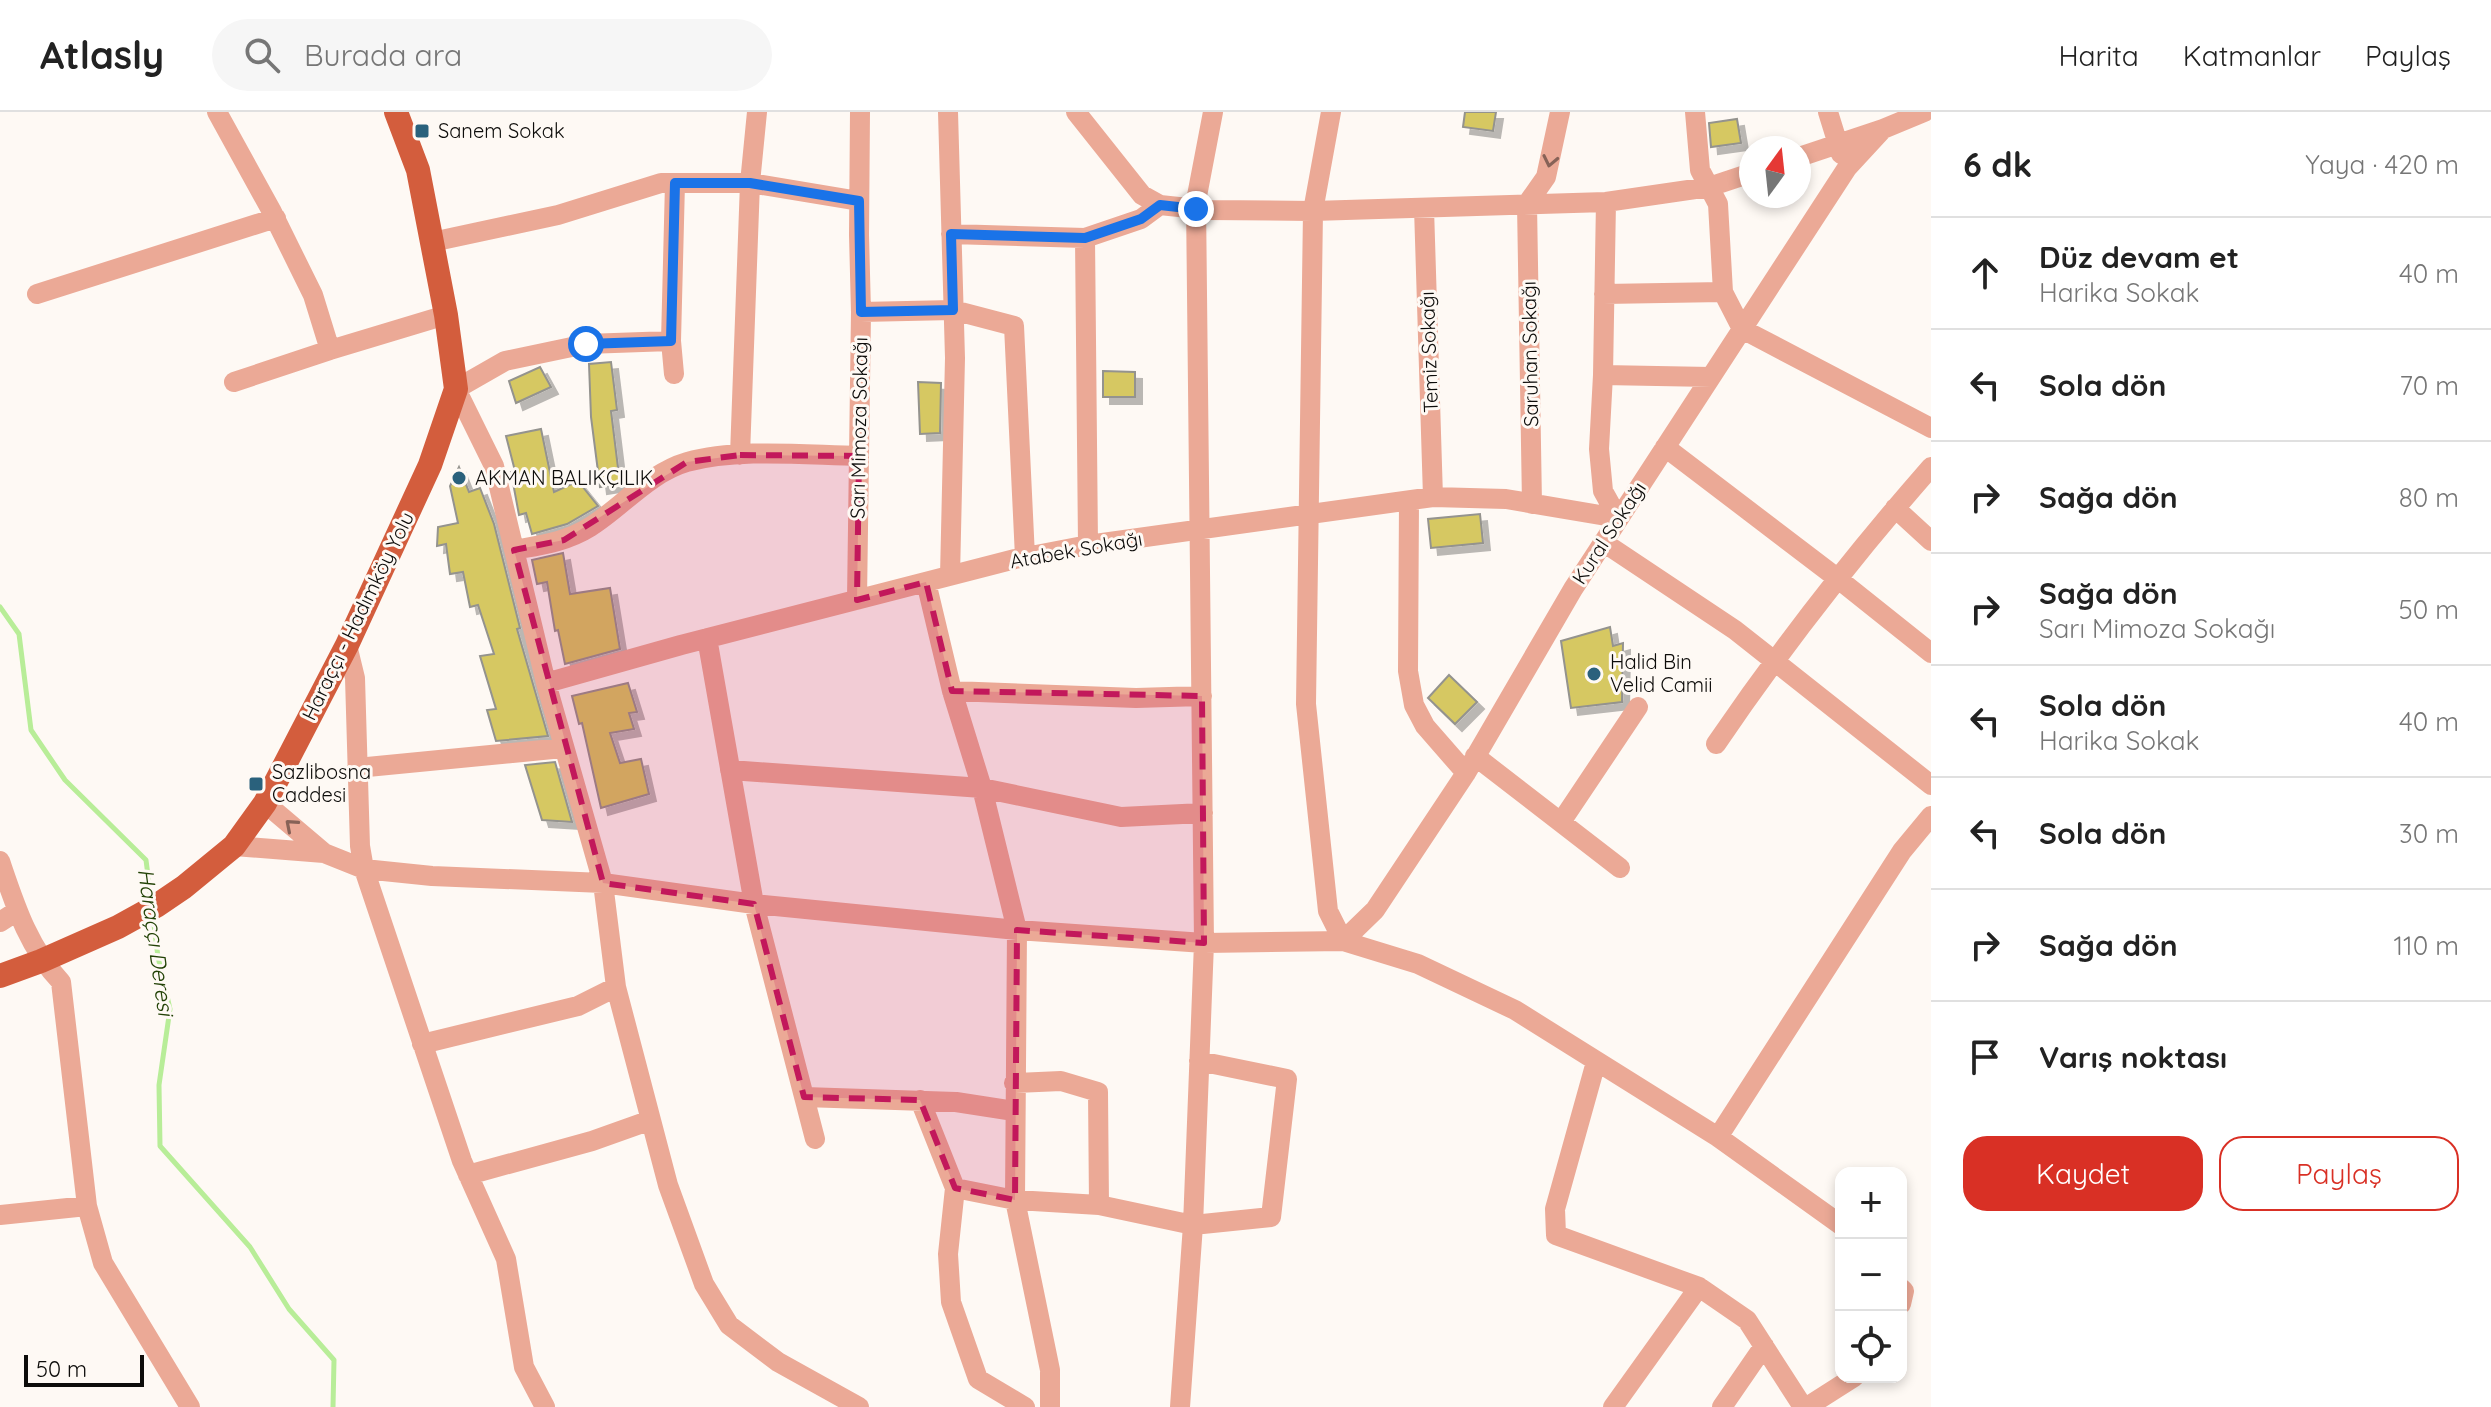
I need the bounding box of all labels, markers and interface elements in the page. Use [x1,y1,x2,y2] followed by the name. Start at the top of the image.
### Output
[212,19,772,91] search box
[40,31,164,79] text: Atlasly
[240,33,284,77] icon: search
[304,36,462,74] text: Burada ara
[2058,38,2139,73] text: Harita
[2183,38,2321,73] text: Katmanlar
[2365,38,2451,73] text: Paylaş
[438,118,565,143] place label: Sanem Sokak
[413,122,431,140] marker: Sanem Sokak
[1739,136,1811,208] north arrow
[1963,143,2032,186] text: 6 dk
[2305,148,2459,181] text: Yaya · 420 m
[1542,153,1559,167] one-way arrow
[1178,191,1214,227] route end
[2039,238,2239,276] text: Düz devam et
[1963,251,2007,295] icon: ahead
[2399,257,2459,290] text: 40 m
[2039,276,2200,309] text: Harika Sokak
[1516,281,1543,427] street label: Saruhan Sokağı
[1414,291,1443,413] street label: Temiz Sokağı
[568,326,604,362] route start
[844,337,873,519] street label: Sarı Mimoza Sokağı
[1963,363,2007,407] icon: left
[2039,366,2166,404] text: Sola dön
[2399,369,2459,402] text: 70 m
[475,465,653,490] place label: AKMAN BALIKÇILIK
[450,469,468,487] marker: AKMAN BALIKÇILIK
[1963,475,2007,519] icon: right
[1566,477,1651,589] street label: Kural Sokağı
[2039,478,2178,516] text: Sağa dön
[2399,481,2459,514] text: 80 m
[296,507,419,724] street label: Haraççı - Hadımköy Yolu
[1008,526,1144,573] street label: Atabek Sokağı
[2039,574,2178,612] text: Sağa dön
[1963,587,2007,631] icon: right
[2399,593,2459,626] text: 50 m
[2039,612,2275,645] text: Sarı Mimoza Sokağı
[1610,649,1713,697] place label: Halid Bin Velid Camii
[1585,665,1603,683] marker: Halid Bin Velid Camii
[2039,686,2166,724] text: Sola dön
[1963,699,2007,743] icon: left
[2399,705,2459,738] text: 40 m
[2039,724,2200,757] text: Harika Sokak
[272,759,371,807] place label: Sazlibosna Caddesi
[247,775,265,793] marker: Sazlibosna Caddesi
[1963,811,2007,855] icon: left
[2039,814,2166,852] text: Sola dön
[2399,817,2459,850] text: 30 m
[286,820,300,835] one-way arrow
[132,867,180,1020] water label: Haraççı Deresi
[1963,923,2007,967] icon: right
[2039,926,2178,964] text: Sağa dön
[2393,929,2459,962] text: 110 m
[1963,1035,2007,1079] icon: arrive
[2039,1038,2227,1076] text: Varış noktası
[1963,1136,2203,1211] button: Kaydet
[2219,1136,2459,1211] button: Paylaş
[1835,1167,1907,1383] map controls
[1835,1167,1907,1239] button: +
[1835,1239,1907,1311] button: −
[1835,1311,1907,1383] button: locate
[24,1351,144,1387] scale bar
[36,1355,87,1383] text: 50 m

